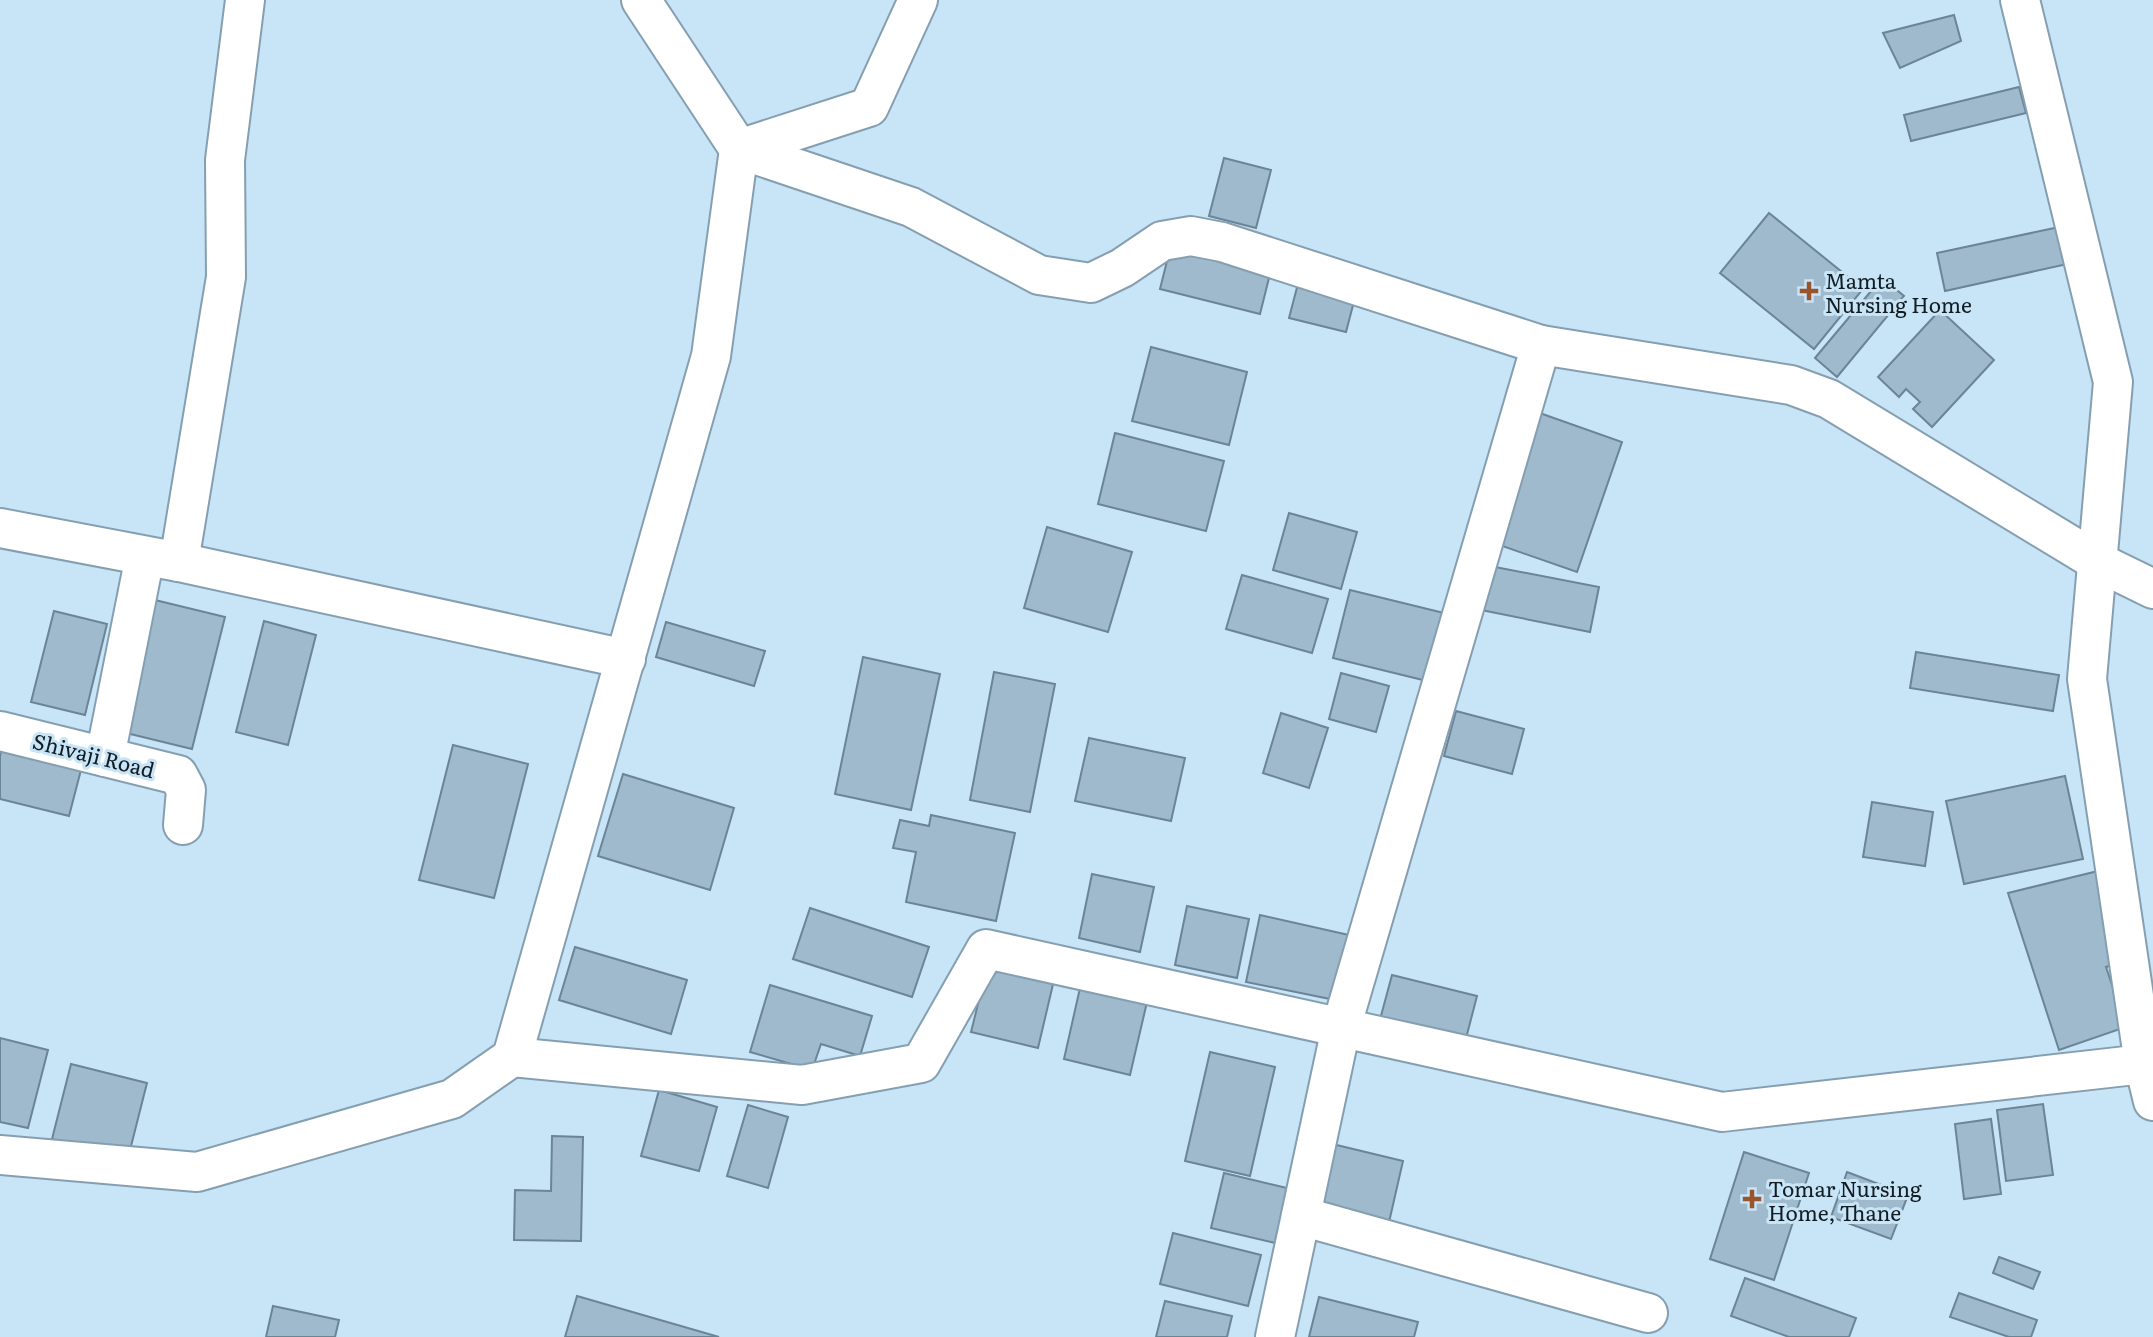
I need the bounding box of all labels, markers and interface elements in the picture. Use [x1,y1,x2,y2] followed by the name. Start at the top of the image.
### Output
[1825,264,1972,319] place label: Mamta Nursing Home
[1799,281,1819,301] marker: Mamta Nursing Home
[30,724,158,784] street label: Shivaji Road
[1768,1172,1922,1227] place label: Tomar Nursing Home, Thane
[1742,1189,1762,1209] marker: Tomar Nursing Home, Thane

